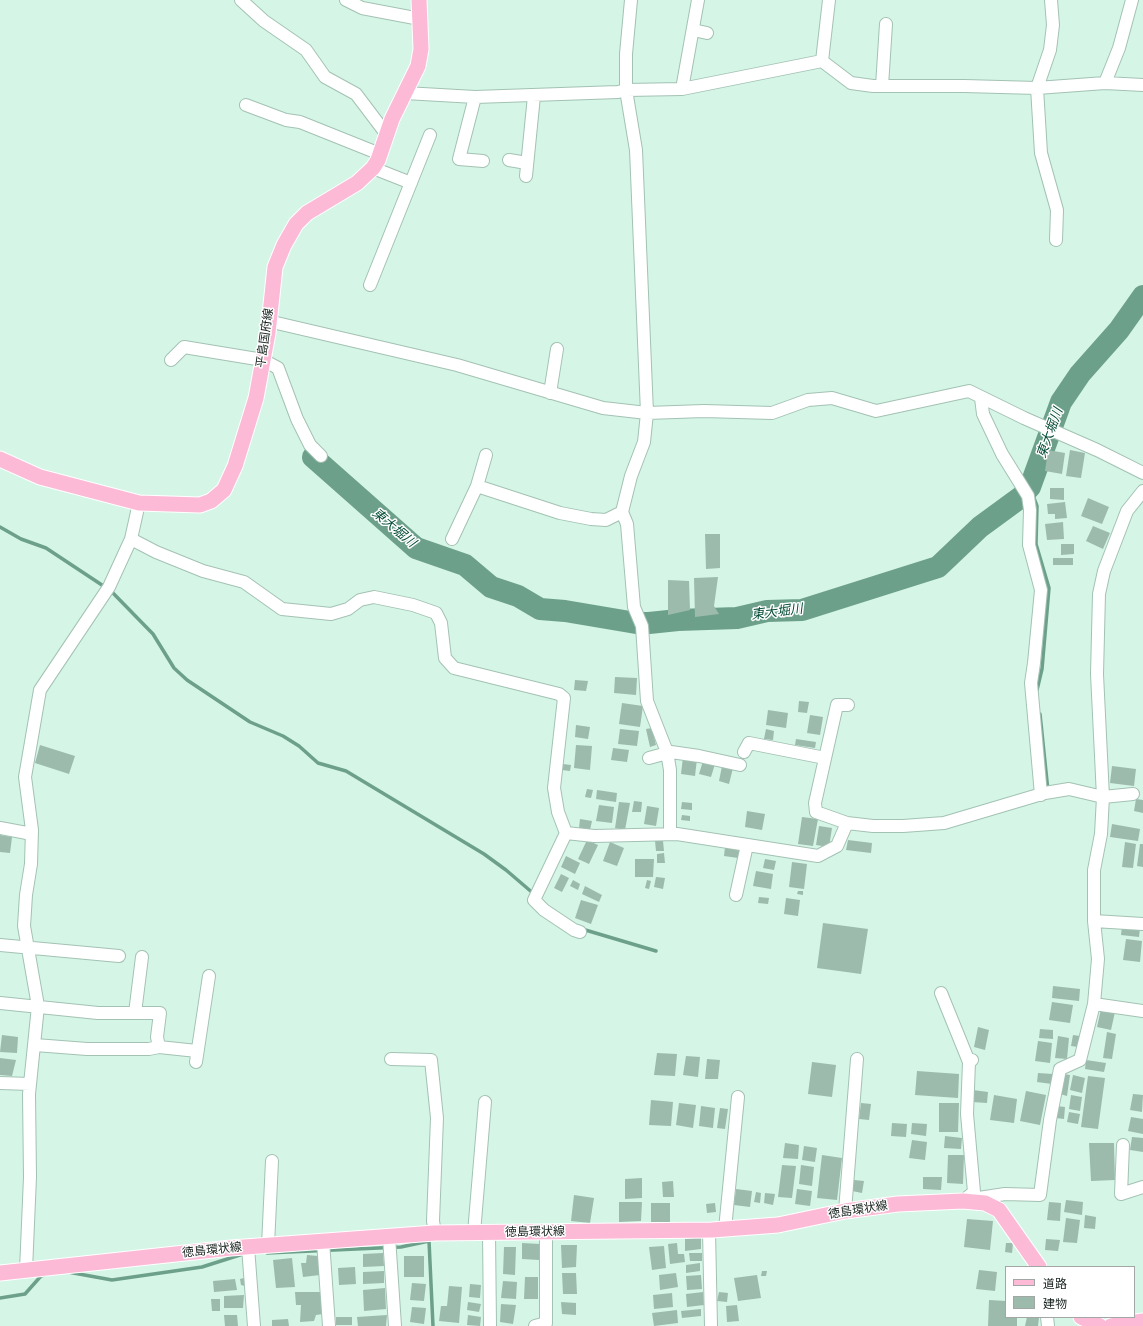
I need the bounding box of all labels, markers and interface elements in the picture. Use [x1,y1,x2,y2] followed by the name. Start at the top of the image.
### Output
[254,307,276,369] street label: 平島国府線
[1034,406,1066,460] water label: 東大堀川
[369,505,419,551] water label: 東大堀川
[750,601,804,623] water label: 東大堀川
[827,1198,889,1222] street label: 徳島環状線
[505,1224,565,1240] street label: 徳島環状線
[181,1240,243,1260] street label: 徳島環状線
[1005,1266,1135,1318] legend
[1043,1276,1067,1291] text: 道路
[1043,1296,1067,1311] text: 建物

